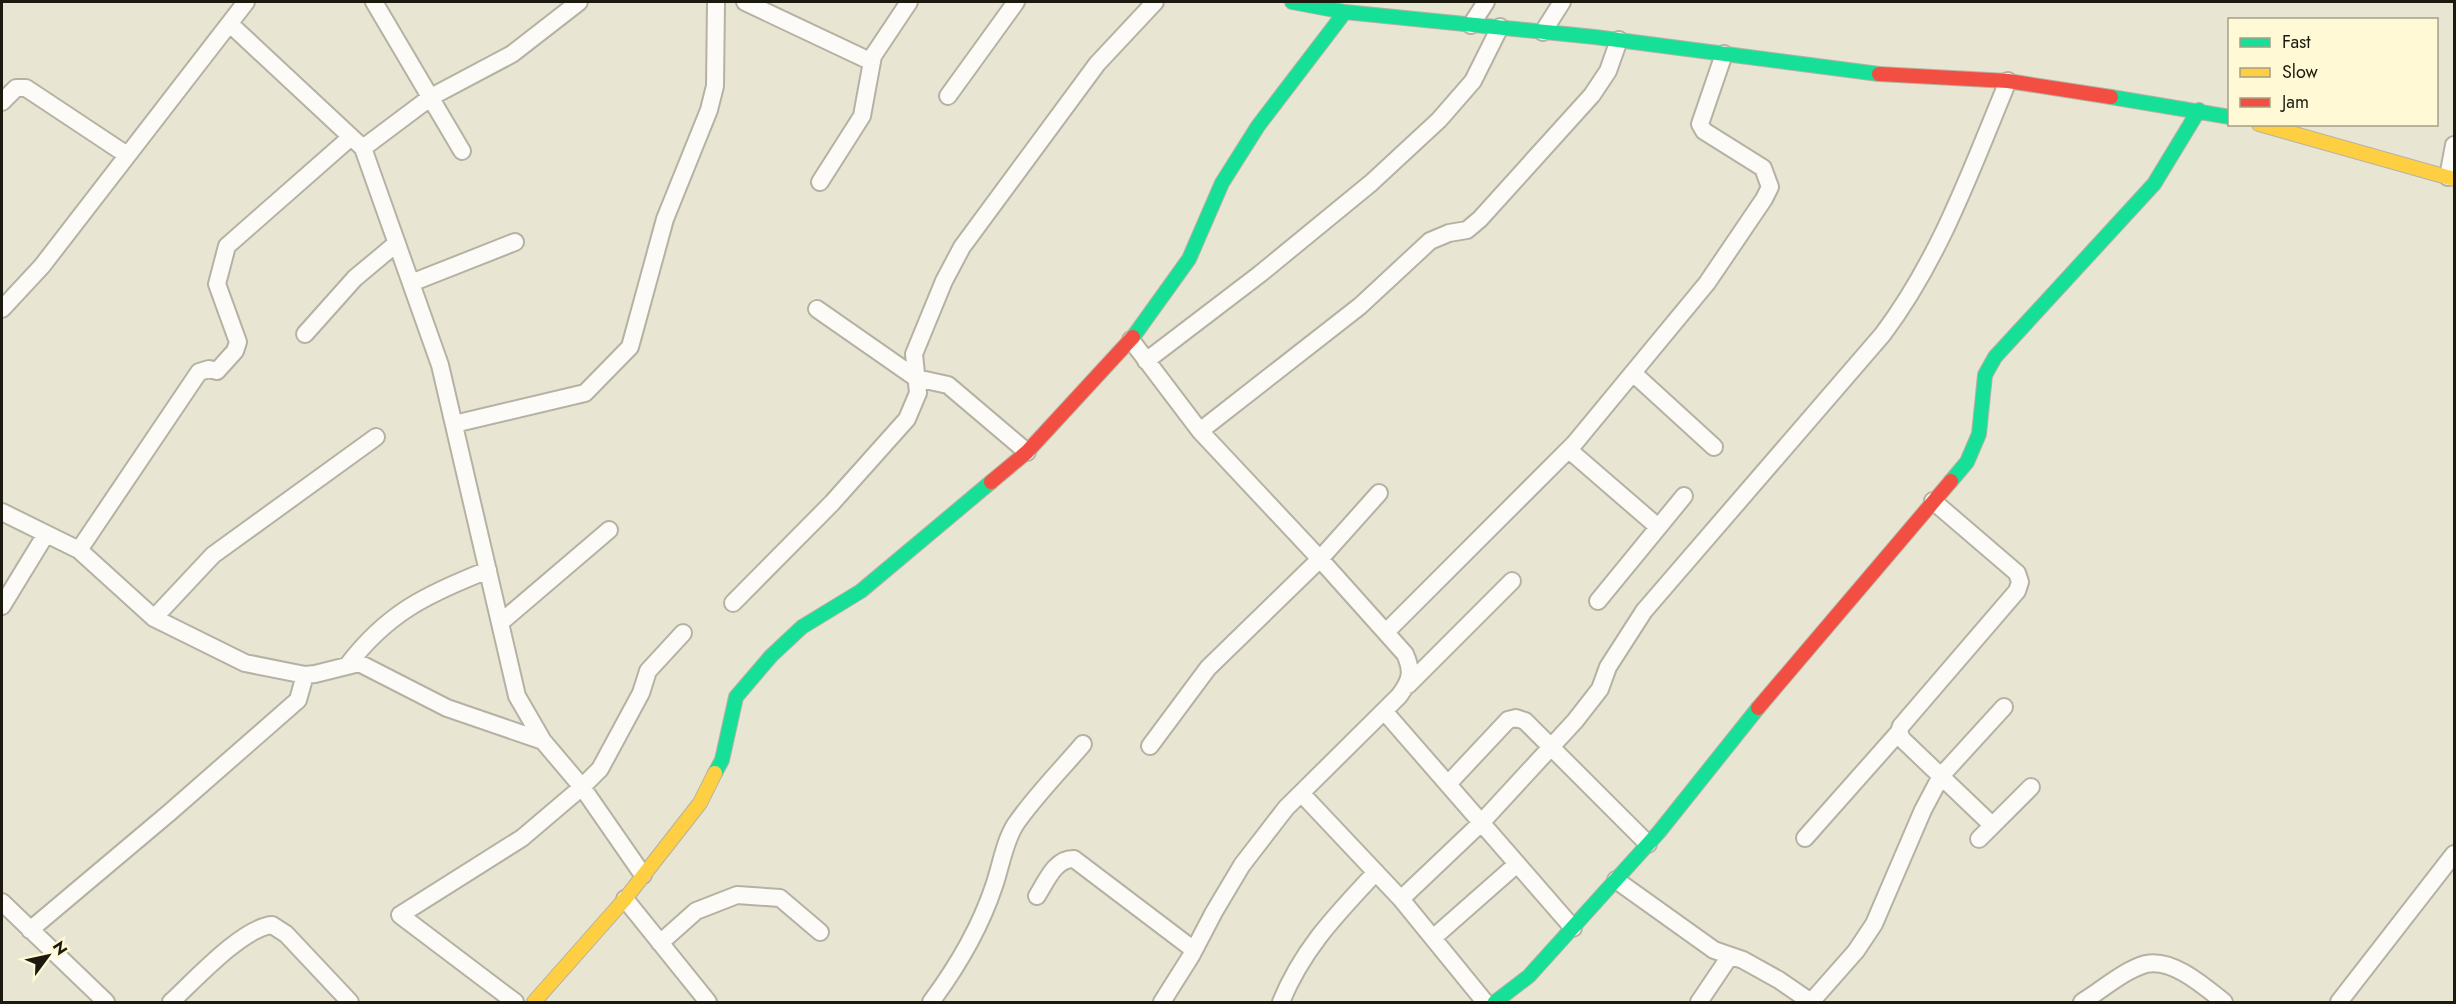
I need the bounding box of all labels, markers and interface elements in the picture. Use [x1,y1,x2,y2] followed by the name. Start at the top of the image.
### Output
[2228,18,2438,126] legend
[2282,29,2311,55] text: Fast
[2282,59,2319,85] text: Slow
[2280,89,2309,115] text: Jam
[18,926,78,986] north arrow
[47,937,73,960] text: N

